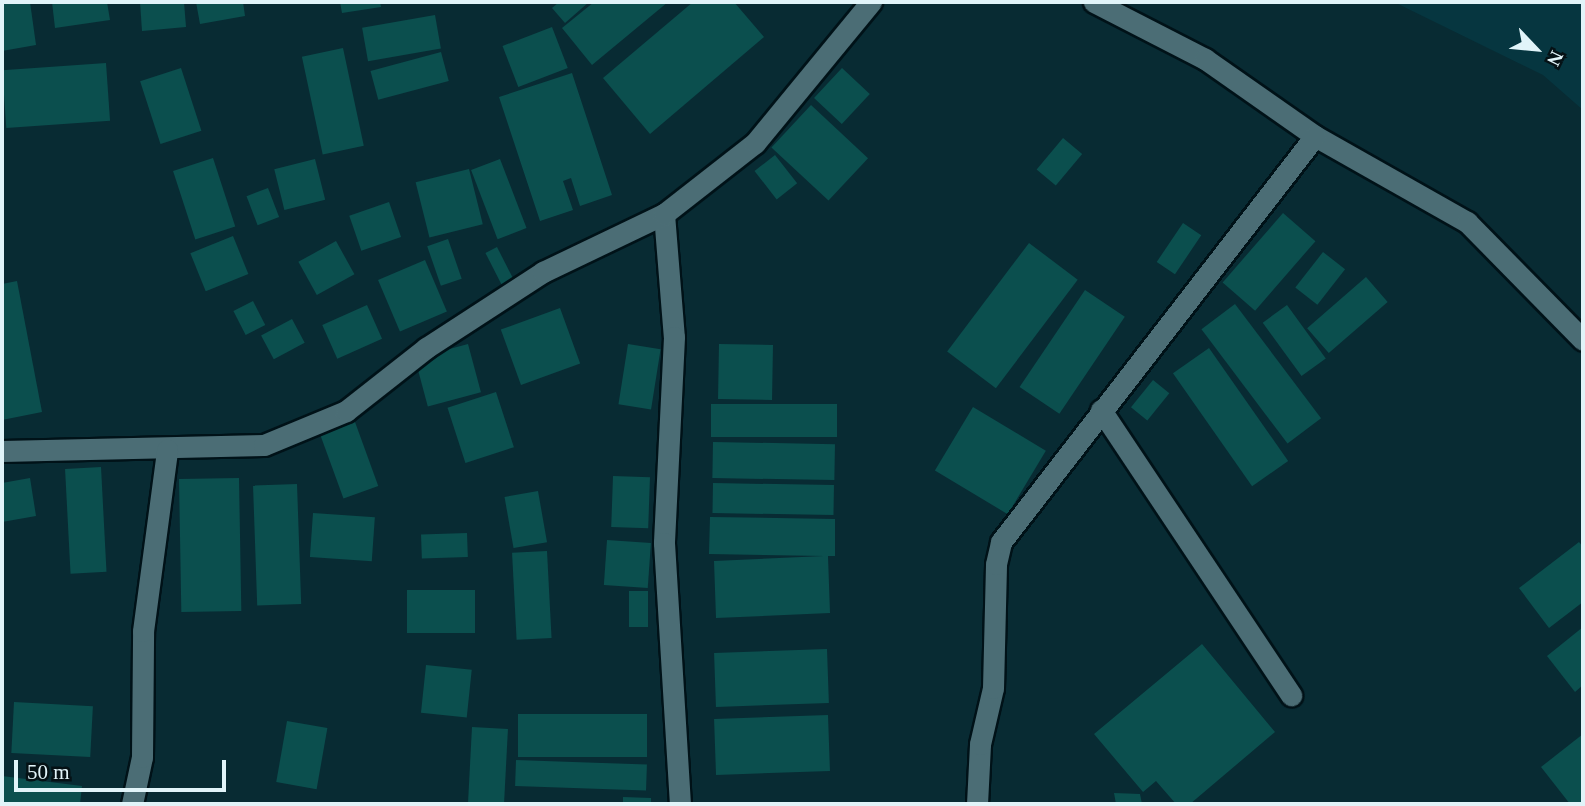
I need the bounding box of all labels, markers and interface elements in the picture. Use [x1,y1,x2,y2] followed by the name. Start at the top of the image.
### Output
[1501,14,1571,84] north arrow
[1543,48,1568,69] text: N
[18,746,229,790] scale bar
[27,760,70,784] text: 50 m

